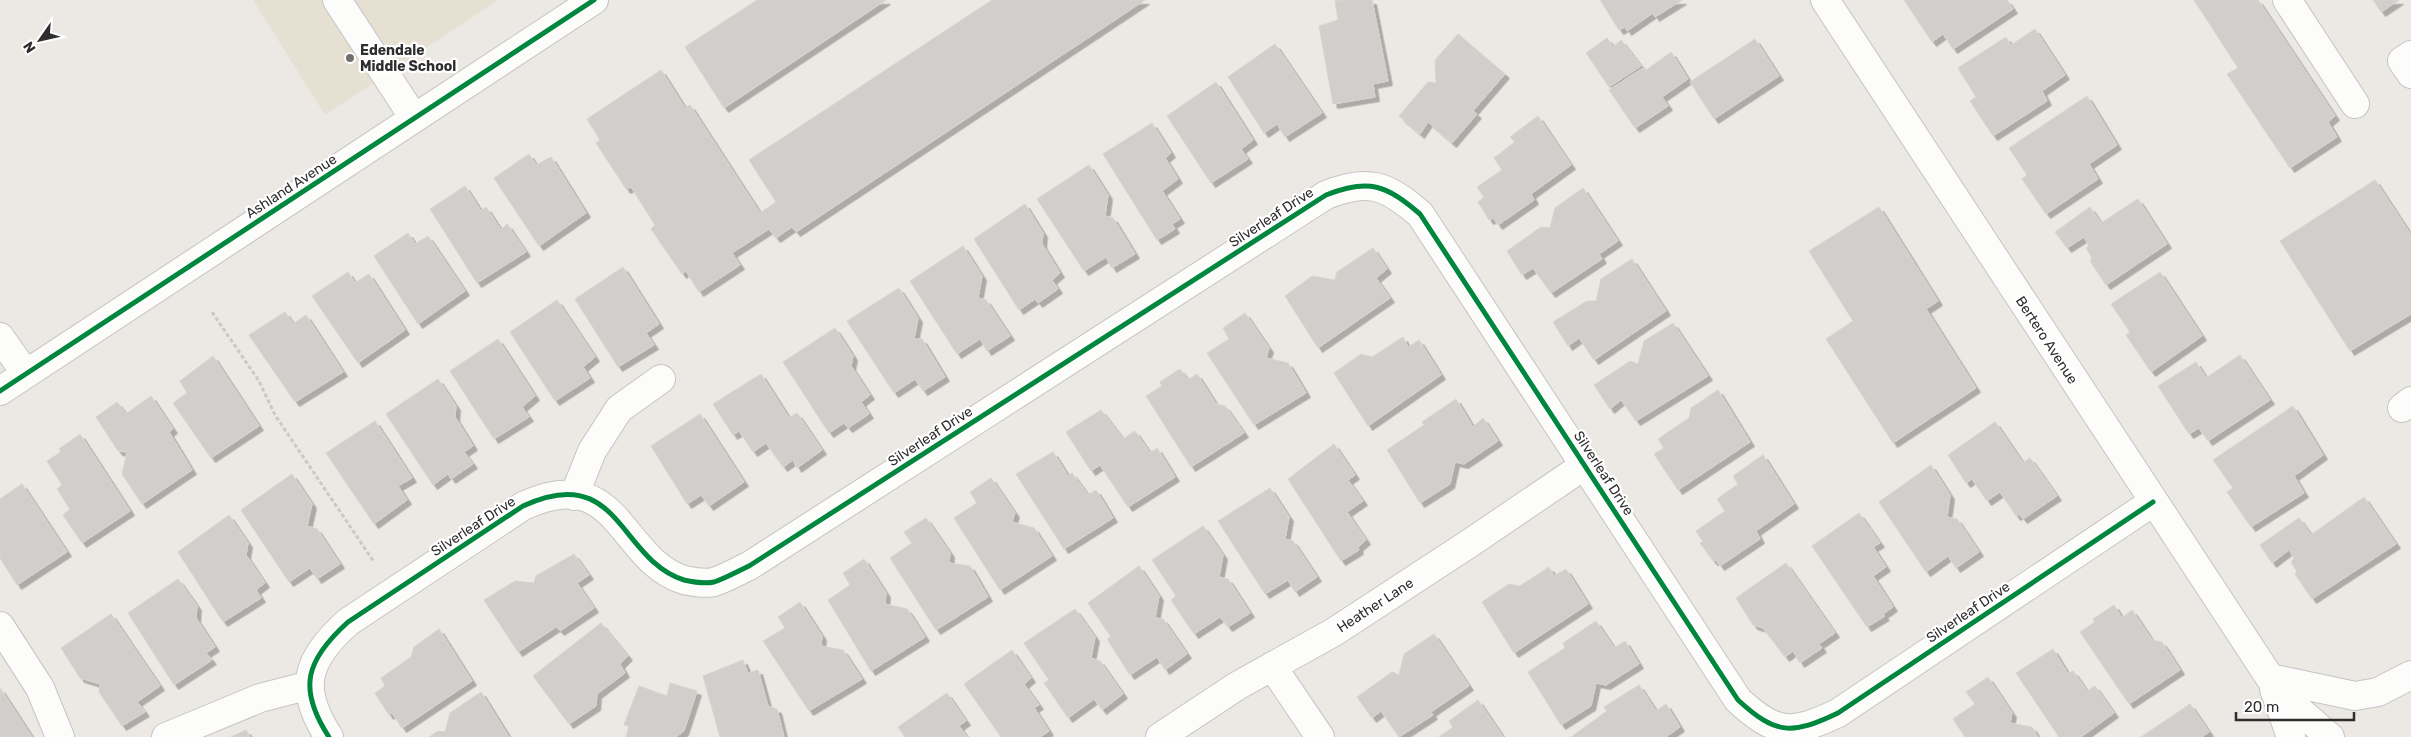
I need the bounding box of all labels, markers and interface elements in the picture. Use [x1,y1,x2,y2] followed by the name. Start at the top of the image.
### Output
[15,15,65,65] north arrow
[20,38,40,56] text: N
[360,42,456,75] place label: Edendale Middle School
[344,52,356,64] marker: Edendale Middle School
[243,151,340,222] street label: Ashland Avenue
[1226,184,1317,251] street label: Silverleaf Drive
[2012,293,2081,387] street label: Bertero Avenue
[885,403,976,470] street label: Silverleaf Drive
[1570,428,1637,519] street label: Silverleaf Drive
[428,493,519,560] street label: Silverleaf Drive
[1334,574,1417,636] street label: Heather Lane
[1923,578,2013,647] street label: Silverleaf Drive
[2236,690,2354,722] scale bar
[2244,698,2279,716] text: 20 m

